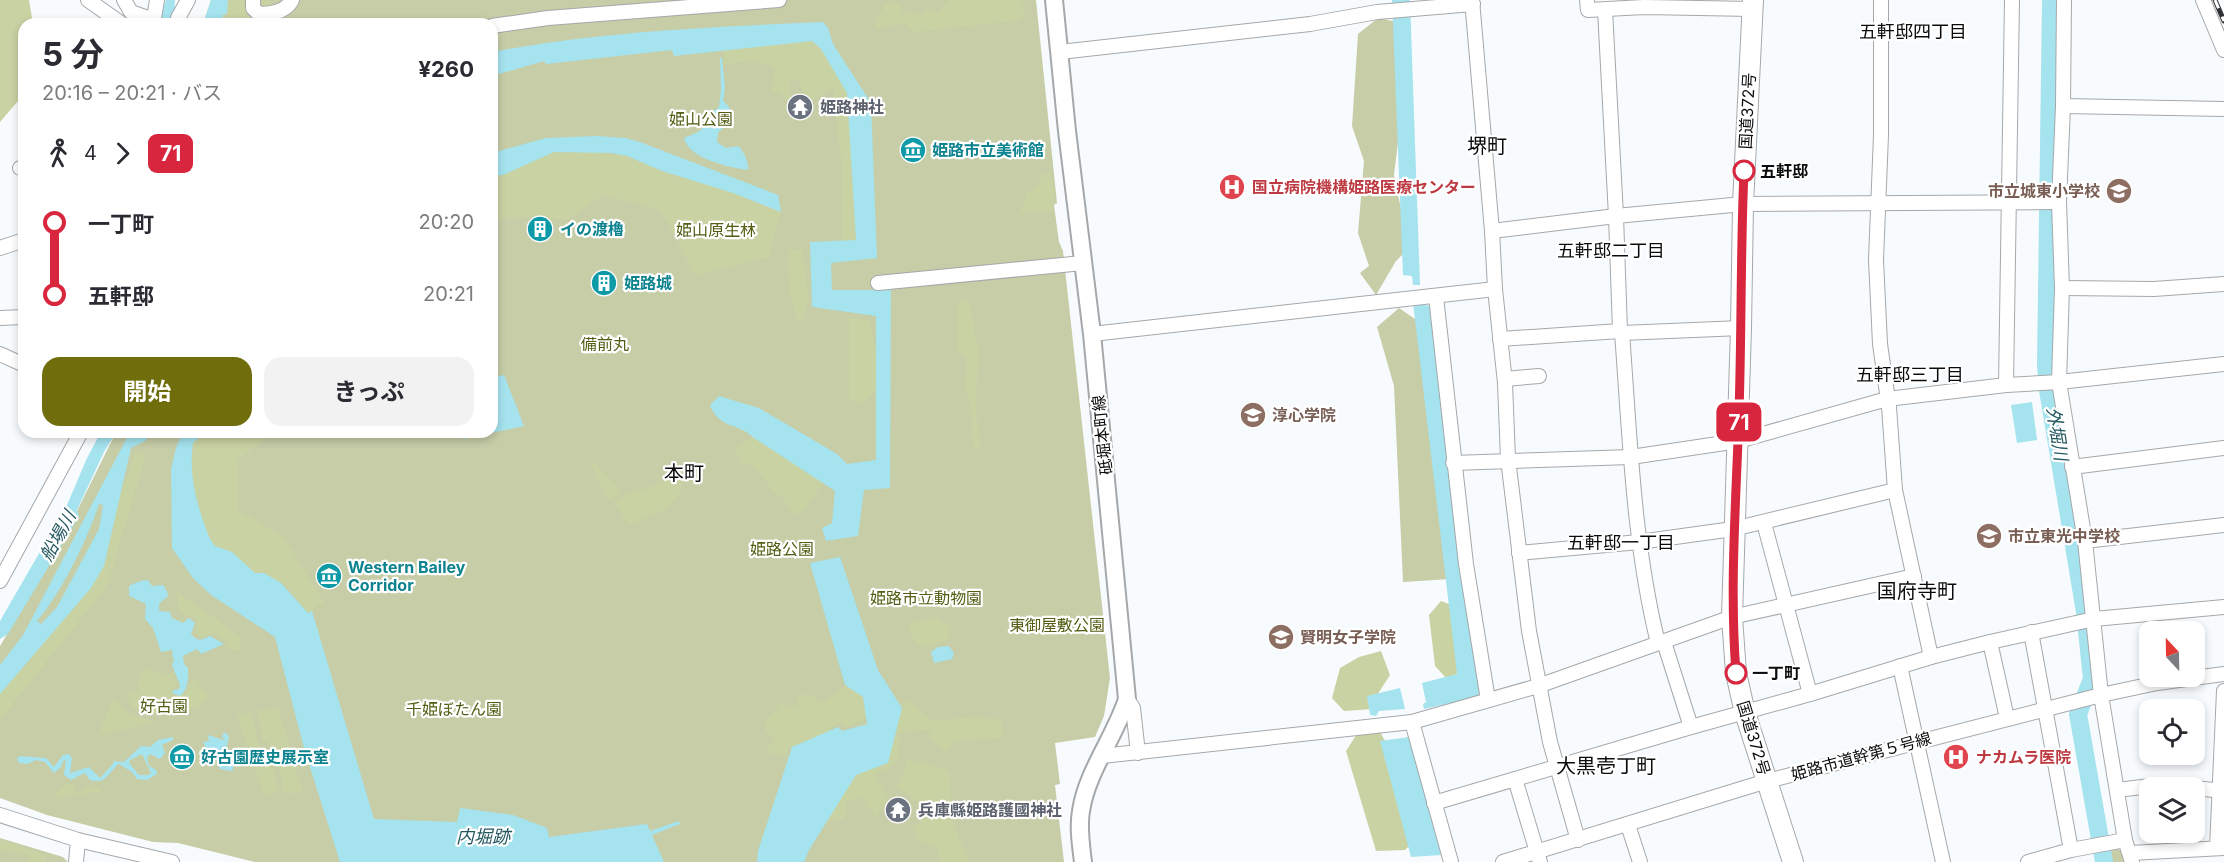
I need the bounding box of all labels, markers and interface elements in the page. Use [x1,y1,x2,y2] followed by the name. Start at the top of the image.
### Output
[1859,21,1967,42] district label: 五軒邸四丁目
[42,34,104,74] text: 5 分
[418,56,474,82] text: ¥260
[1735,72,1759,150] street label: 国道372号
[42,81,222,105] text: 20:16 – 20:21 · バス
[785,92,815,122] temple icon: 姫路神社
[820,97,884,117] place label: 姫路神社
[669,109,733,129] park label: 姫山公園
[1467,134,1507,158] district label: 堺町
[898,135,928,165] museum icon: 姫路市立美術館
[42,137,75,170] icon: walk
[106,137,139,170] icon: forward
[932,140,1044,160] place label: 姫路市立美術館
[84,141,97,165] text: 4
[160,141,181,166] text: 71
[1733,160,1755,182] marker: 五軒邸
[1760,161,1808,181] place label: 五軒邸
[1217,172,1247,202] hospital icon: 国立病院機構姫路医療センター
[2104,176,2134,206] school or university icon: 市立城東小学校
[1252,177,1476,197] place label: 国立病院機構姫路医療センター
[1988,181,2100,201] place label: 市立城東小学校
[419,210,474,234] text: 20:20
[88,211,154,237] text: 一丁町
[525,214,555,244] building icon: イの渡櫓
[560,219,624,239] place label: イの渡櫓
[676,220,756,240] park label: 姫山原生林
[1557,240,1665,261] district label: 五軒邸二丁目
[589,268,619,298] building icon: 姫路城
[624,273,672,293] place label: 姫路城
[423,282,474,306] text: 20:21
[88,283,154,309] text: 五軒邸
[581,334,629,354] park label: 備前丸
[42,357,252,426] button: 開始
[264,357,474,426] button: きっぷ
[1856,364,1964,385] district label: 五軒邸三丁目
[1088,394,1116,476] street label: 砥堀本町線
[1238,400,1268,430] school or university icon: 淳心学院
[1712,402,1766,442] line badge: 71
[1272,405,1336,425] place label: 淳心学院
[2043,406,2072,464] water label: 外堀川
[1728,410,1750,435] text: 71
[664,461,704,485] district label: 本町
[35,505,81,564] water label: 船場川
[1974,521,2004,551] school or university icon: 市立東光中学校
[2008,526,2120,546] place label: 市立東光中学校
[1567,532,1675,553] district label: 五軒邸一丁目
[750,539,814,559] park label: 姫路公園
[348,557,466,595] place label: Western Bailey Corridor
[314,561,344,591] museum icon: Western Bailey Corridor
[1877,579,1957,603] district label: 国府寺町
[870,588,982,608] park label: 姫路市立動物園
[1009,615,1105,635] park label: 東御屋敷公園
[2139,621,2205,687] north arrow
[2139,621,2205,843] map controls
[1266,622,1296,652] school or university icon: 賢明女子学院
[1300,627,1396,647] place label: 賢明女子学院
[1725,662,1747,684] marker: 一丁町
[1752,663,1800,683] place label: 一丁町
[140,696,188,716] park label: 好古園
[1733,698,1775,778] street label: 国道372号
[406,699,502,719] park label: 千姫ぼたん園
[2139,699,2205,765] button: locate
[1789,728,1933,784] street label: 姫路市道幹第５号線
[167,742,197,772] museum icon: 好古園歴史展示室
[1941,742,1971,772] hospital icon: ナカムラ医院
[201,747,329,767] place label: 好古園歴史展示室
[1976,747,2071,767] place label: ナカムラ医院
[1556,754,1656,778] district label: 大黒壱丁町
[2139,777,2205,843] button: layers
[883,795,913,825] temple icon: 兵庫縣姫路護國神社
[918,800,1062,820] place label: 兵庫縣姫路護國神社
[456,826,513,847] water label: 内堀跡

